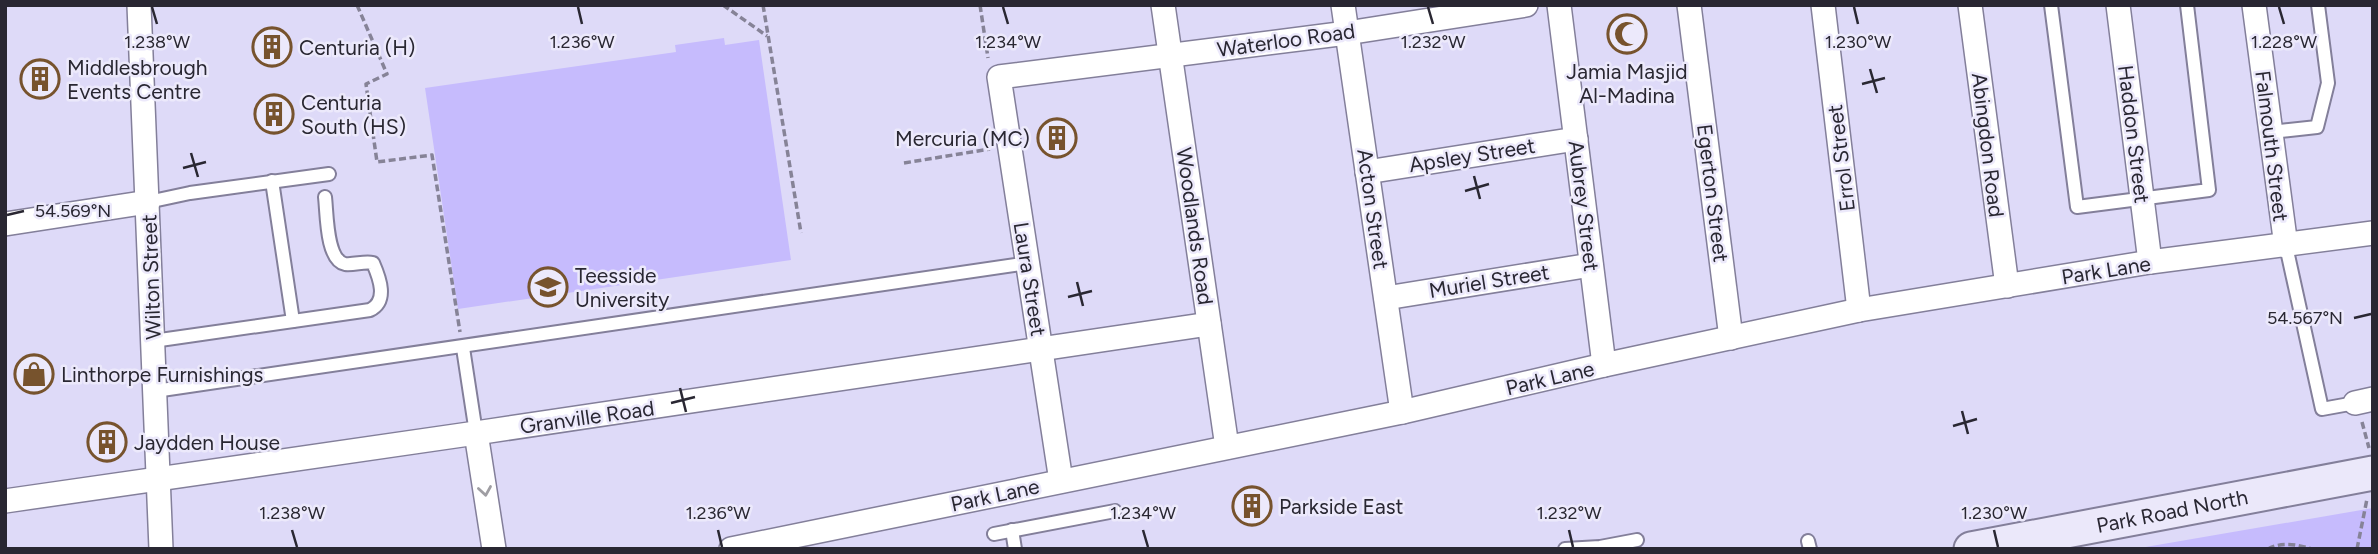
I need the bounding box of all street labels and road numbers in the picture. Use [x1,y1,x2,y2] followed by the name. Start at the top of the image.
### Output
[1215,18,1357,62] street label: Waterloo Road
[2113,64,2155,205] street label: Haddon Street
[2250,69,2294,223] street label: Falmouth Street
[1967,71,2009,219] street label: Abingdon Road
[1822,103,1860,213] street label: Errol Street
[1692,122,1734,264] street label: Egerton Street
[1407,133,1537,177] street label: Apsley Street
[1564,139,1604,273] street label: Aubrey Street
[1172,146,1218,306] street label: Woodlands Road
[1352,147,1394,271] street label: Acton Street
[136,214,166,340] street label: Wilton Street
[1009,220,1051,338] street label: Laura Street
[2060,251,2152,289] street label: Park Lane
[1427,259,1551,303] street label: Muriel Street
[1503,356,1597,400] street label: Park Lane
[518,395,656,439] street label: Granville Road
[948,473,1042,517] street label: Park Lane
[2094,484,2250,538] street label: Park Road North

